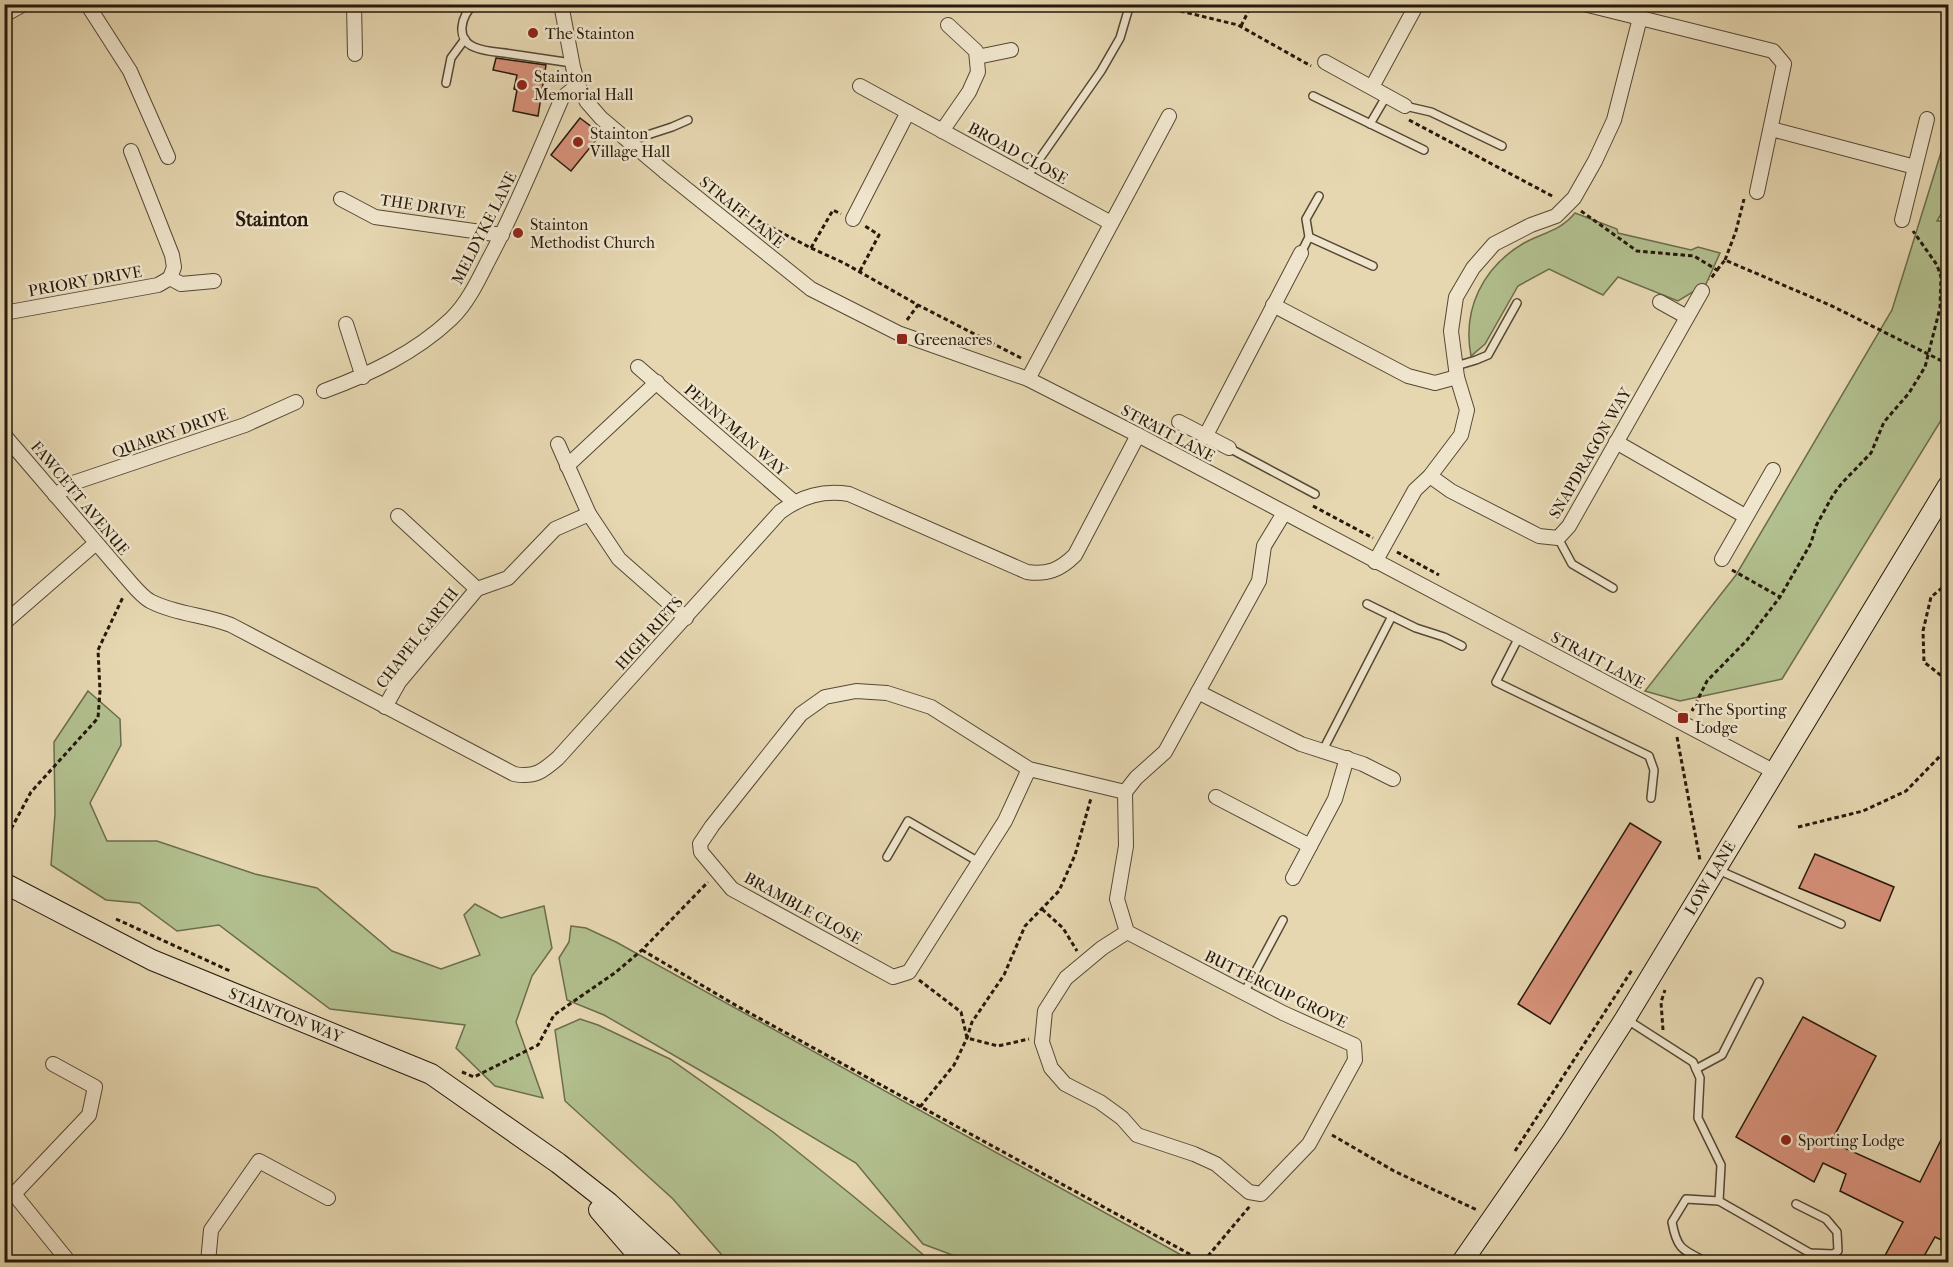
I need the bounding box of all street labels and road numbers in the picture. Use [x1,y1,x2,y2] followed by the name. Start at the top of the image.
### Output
[965,118,1071,188] street label: BROAD CLOSE
[447,168,521,288] street label: MELDYKE LANE
[696,172,788,252] street label: STRAIT LANE
[379,190,468,222] street label: THE DRIVE
[27,262,143,300] street label: PRIORY DRIVE
[680,380,792,481] street label: PENNYMAN WAY
[1545,383,1636,522] street label: SNAPDRAGON WAY
[1118,400,1218,466] street label: STRAIT LANE
[109,404,231,462] street label: QUARRY DRIVE
[27,437,133,559] street label: FAWCETT AVENUE
[372,584,462,692] street label: CHAPEL GARTH
[611,593,687,673] street label: HIGH RIFTS
[1548,627,1648,693] street label: STRAIT LANE
[1680,837,1740,919] street label: LOW LANE
[741,868,865,948] street label: BRAMBLE CLOSE
[1201,946,1351,1032] street label: BUTTERCUP GROVE
[226,983,347,1047] street label: STAINTON WAY

